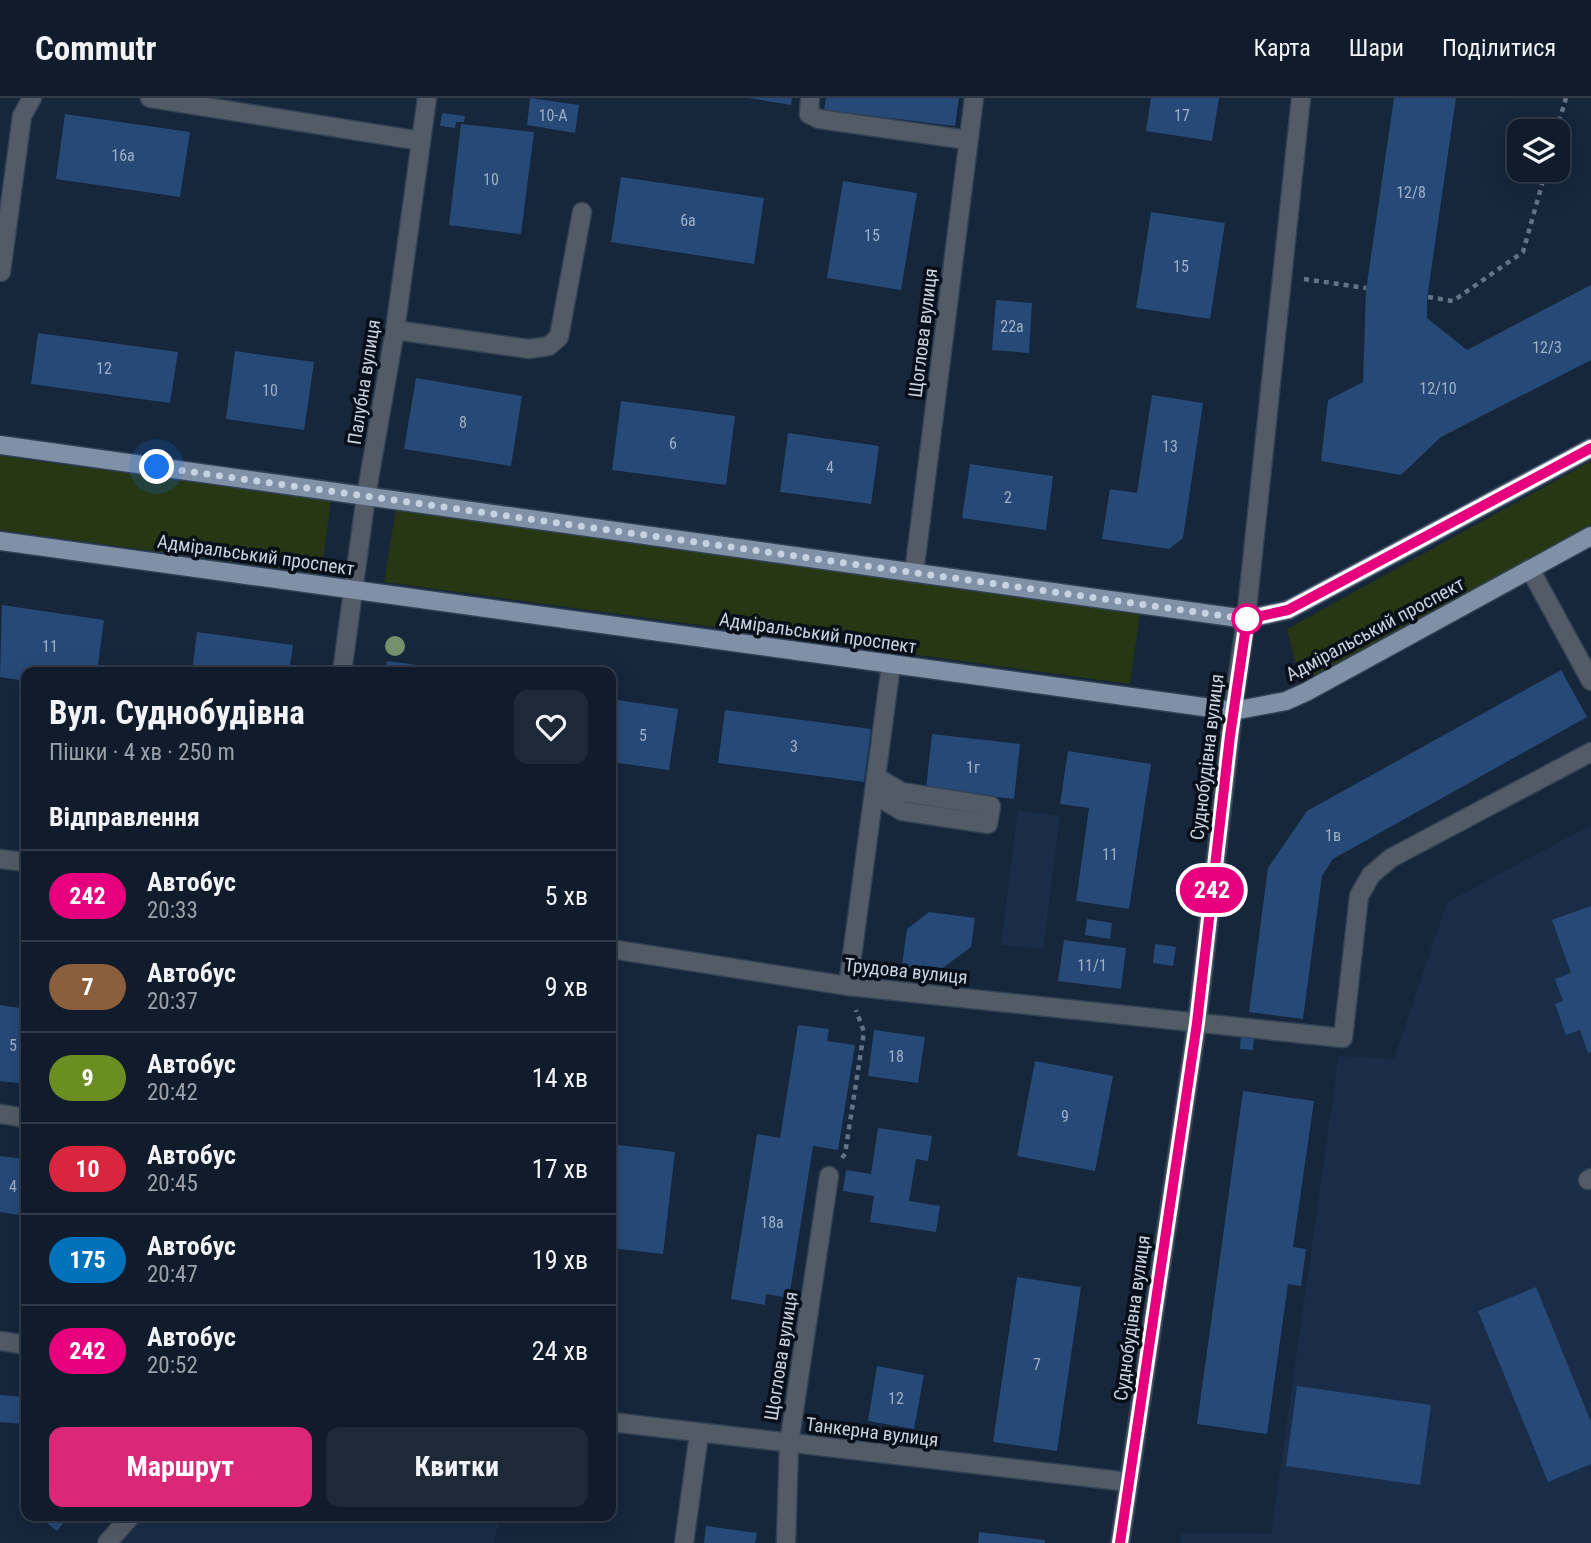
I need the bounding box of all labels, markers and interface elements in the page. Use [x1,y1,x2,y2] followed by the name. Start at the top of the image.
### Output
[35,29,156,68] text: Commutr
[1253,34,1311,62] text: Карта
[1349,34,1404,62] text: Шари
[1442,34,1556,62] text: Поділитися
[539,106,568,125] house number: 10-А
[1174,106,1190,125] house number: 17
[1507,119,1570,182] map controls
[1507,119,1570,182] button: layers
[111,146,135,165] house number: 16а
[483,170,499,189] house number: 10
[1396,183,1426,202] house number: 12/8
[680,211,696,230] house number: 6а
[864,226,880,245] house number: 15
[1173,257,1189,276] house number: 15
[904,267,942,399] street label: Щоглова вулиця
[1000,317,1024,336] house number: 22а
[343,318,385,446] street label: Палубна вулиця
[1532,338,1562,357] house number: 12/3
[96,359,112,378] house number: 12
[1419,379,1457,398] house number: 12/10
[262,381,278,400] house number: 10
[459,413,467,432] house number: 8
[669,434,677,453] house number: 6
[1162,437,1178,456] house number: 13
[139,449,174,484] your location
[826,458,834,477] house number: 4
[1004,488,1012,507] house number: 2
[156,530,356,580] street label: Адміральський проспект
[1282,572,1468,686] street label: Адміральський проспект
[1232,604,1262,634] unlabelled marker
[718,608,918,658] street label: Адміральський проспект
[42,637,58,656] house number: 11
[1185,673,1229,841] street label: Суднобудівна вулиця
[514,690,588,764] button: heart
[49,693,305,732] text: Вул. Суднобудівна
[639,726,647,745] house number: 5
[790,737,798,756] house number: 3
[49,739,235,766] text: Пішки · 4 хв · 250 m
[966,758,980,777] house number: 1г
[49,802,200,832] text: Відправлення
[1325,826,1341,845] house number: 1в
[1102,845,1118,864] house number: 11
[147,867,236,897] text: Автобус
[1172,867,1252,913] line badge: 242
[1194,876,1230,904] text: 242
[545,881,588,911] text: 5 хв
[69,882,106,910] text: 242
[147,897,198,924] text: 20:33
[843,953,969,989] street label: Трудова вулиця
[1077,956,1107,975] house number: 11/1
[147,958,236,988] text: Автобус
[545,972,588,1002] text: 9 хв
[81,973,94,1001] text: 7
[147,988,198,1015] text: 20:37
[9,1036,17,1055] house number: 5
[888,1047,904,1066] house number: 18
[147,1049,236,1079] text: Автобус
[532,1063,588,1093] text: 14 хв
[81,1064,94,1092] text: 9
[147,1079,198,1106] text: 20:42
[1061,1107,1069,1126] house number: 9
[147,1140,236,1170] text: Автобус
[532,1154,588,1184] text: 17 хв
[75,1155,100,1183] text: 10
[147,1170,198,1197] text: 20:45
[9,1177,17,1196] house number: 4
[760,1213,784,1232] house number: 18а
[147,1231,236,1261] text: Автобус
[1109,1234,1155,1402] street label: Суднобудівна вулиця
[532,1245,588,1275] text: 19 хв
[69,1246,106,1274] text: 175
[147,1261,198,1288] text: 20:47
[759,1290,803,1422] street label: Щоглова вулиця
[147,1322,236,1352] text: Автобус
[532,1336,588,1366] text: 24 хв
[69,1337,106,1365] text: 242
[147,1352,198,1379] text: 20:52
[1033,1355,1041,1374] house number: 7
[888,1389,904,1408] house number: 12
[804,1412,940,1452] street label: Танкерна вулиця
[49,1427,312,1507] button: Маршрут
[326,1427,588,1507] button: Квитки

